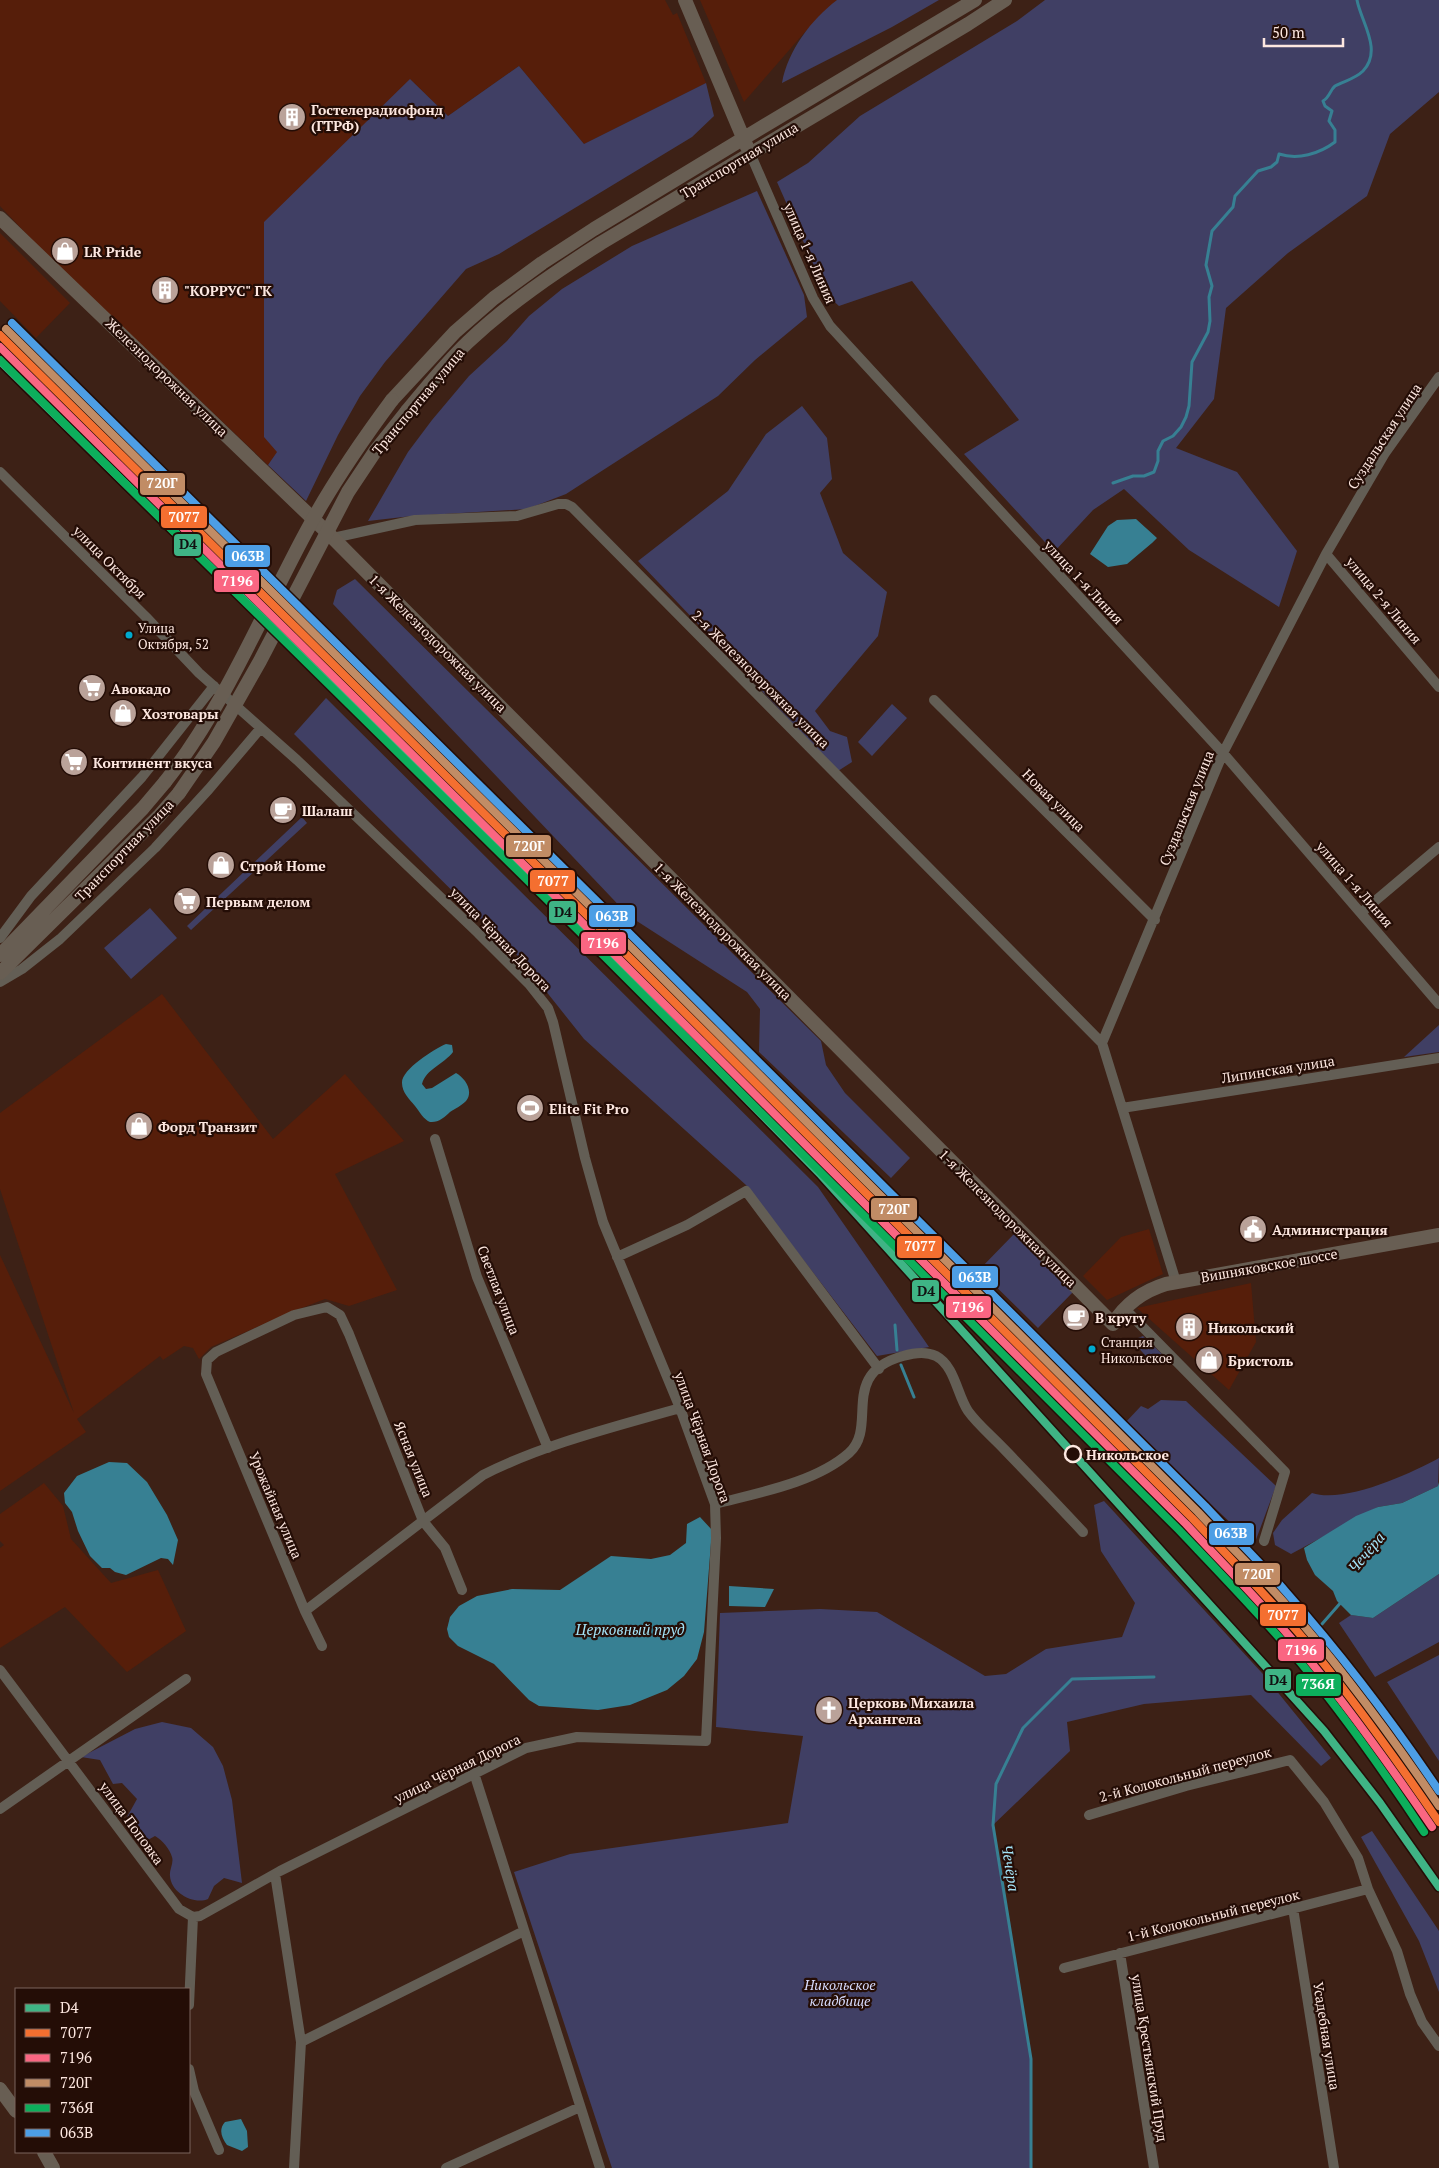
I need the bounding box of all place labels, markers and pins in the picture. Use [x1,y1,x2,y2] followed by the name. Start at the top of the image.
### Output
[311,100,444,135] place label: Гостелерадиофонд (ГТРФ)
[277,102,307,132] building icon: Гостелерадиофонд (ГТРФ)
[50,236,80,266] shop icon: LR Pride
[84,242,142,261] place label: LR Pride
[150,275,180,305] building icon: "КОРРУС" ГК
[184,281,272,300] place label: "КОРРУС" ГК
[138,619,209,653] place label: Улица Октября, 52
[124,630,134,640] marker: Улица Октября, 52
[77,673,107,703] supermarket icon: Авокадо
[111,679,170,698] place label: Авокадо
[108,698,138,728] shop icon: Хозтовары
[142,704,219,723] place label: Хозтовары
[59,747,89,777] supermarket icon: Континент вкуса
[93,753,213,772] place label: Континент вкуса
[268,795,298,825] cafe icon: Шалаш
[302,801,353,820] place label: Шалаш
[206,850,236,880] shop icon: Строй Home
[240,856,326,875] place label: Строй Home
[172,886,202,916] supermarket icon: Первым делом
[206,892,310,911] place label: Первым делом
[515,1093,545,1123] sports icon: Elite Fit Pro
[549,1099,629,1118] place label: Elite Fit Pro
[124,1111,154,1141] shop icon: Форд Транзит
[158,1117,258,1136] place label: Форд Транзит
[1238,1214,1268,1244] public building icon: Администрация
[1272,1220,1388,1239] place label: Администрация
[1061,1302,1091,1332] cafe icon: В кругу
[1095,1308,1147,1327] place label: В кругу
[1174,1312,1204,1342] building icon: Никольский
[1208,1318,1294,1337] place label: Никольский
[1101,1333,1172,1367] place label: Станция Никольское
[1087,1344,1097,1354] marker: Станция Никольское
[1194,1345,1224,1375] shop icon: Бристоль
[1228,1351,1293,1370] place label: Бристоль
[1064,1445,1082,1463] marker: Никольское
[1086,1445,1169,1464] place label: Никольское
[848,1693,974,1728] place label: Церковь Михаила Архангела
[814,1695,844,1725] church icon: Церковь Михаила Архангела

